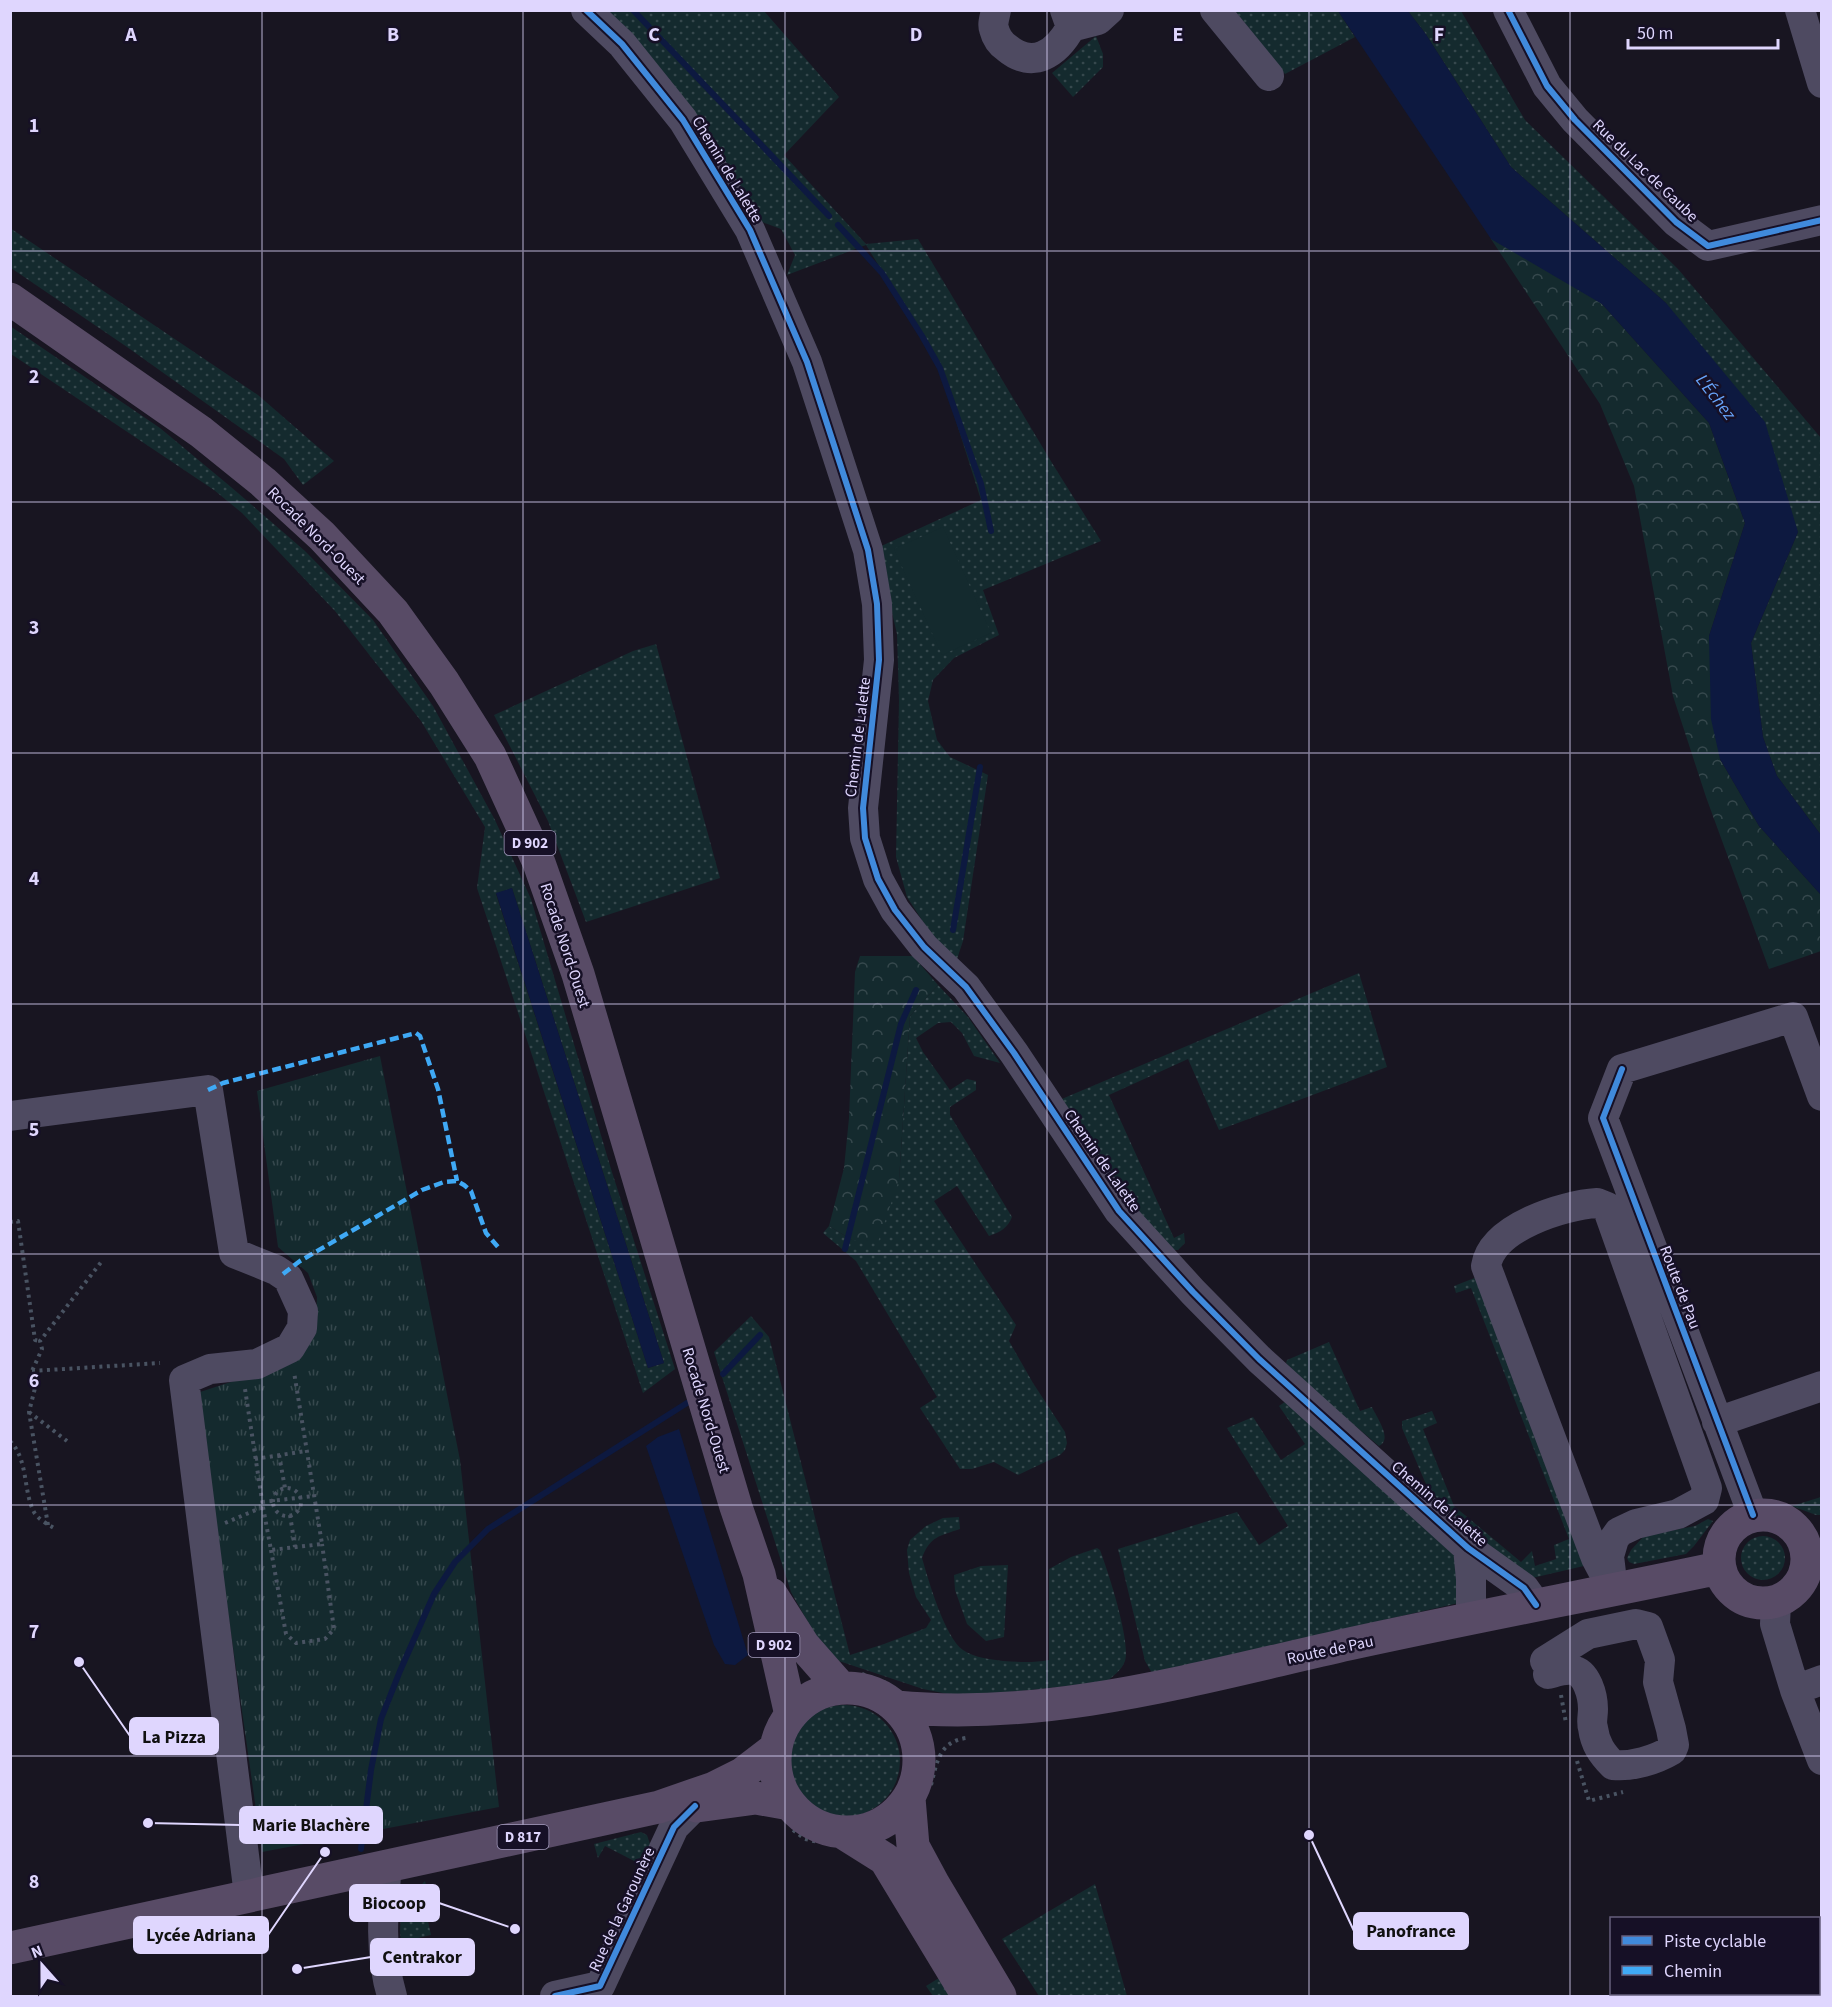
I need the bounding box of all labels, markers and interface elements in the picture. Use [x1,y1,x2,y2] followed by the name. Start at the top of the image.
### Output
[1628,12,1778,50] scale bar
[124,21,137,49] text: A
[387,21,399,49] text: B
[648,21,660,49] text: C
[910,21,922,49] text: D
[1173,21,1183,49] text: E
[1434,21,1444,49] text: F
[1637,21,1673,46] text: 50 m
[29,112,39,140] text: 1
[687,112,768,227] street label: Chemin de Lalette
[1587,114,1703,227] street label: Rue du Lac de Gaube
[29,363,39,391] text: 2
[1690,369,1742,426] water label: L'Échez
[262,482,371,590] street label: Rocade Nord-Ouest
[29,614,39,642] text: 3
[840,676,876,798] street label: Chemin de Lalette
[504,831,556,855] road number: D 902
[29,865,40,893] text: 4
[534,880,596,1011] street label: Rocade Nord-Ouest
[1059,1105,1146,1216] street label: Chemin de Lalette
[29,1116,39,1144] text: 5
[1654,1242,1706,1332] street label: Route de Pau
[676,1345,736,1476] street label: Rocade Nord-Ouest
[29,1367,39,1395] text: 6
[1387,1456,1492,1552] street label: Chemin de Lalette
[29,1618,39,1646] text: 7
[1285,1630,1375,1670] street label: Route de Pau
[748,1633,800,1657] road number: D 902
[130,1718,218,1754] callout: La Pizza
[142,1725,206,1750] text: La Pizza
[240,1807,382,1843] callout: Marie Blachère
[252,1813,370,1838] text: Marie Blachère
[498,1825,548,1849] road number: D 817
[583,1844,660,1975] street label: Rue de la Garounère
[29,1868,39,1896] text: 8
[350,1885,439,1921] callout: Biocoop
[362,1891,426,1916] text: Biocoop
[1354,1913,1468,1949] callout: Panofrance
[134,1917,268,1953] callout: Lycée Adriana
[1610,1917,1820,1995] legend
[1366,1919,1456,1944] text: Panofrance
[146,1923,256,1948] text: Lycée Adriana
[1664,1929,1766,1954] text: Piste cyclable
[12,1935,72,1995] north arrow
[371,1939,474,1975] callout: Centrakor
[28,1940,46,1964] text: N
[382,1945,463,1970] text: Centrakor
[1664,1959,1722,1984] text: Chemin

